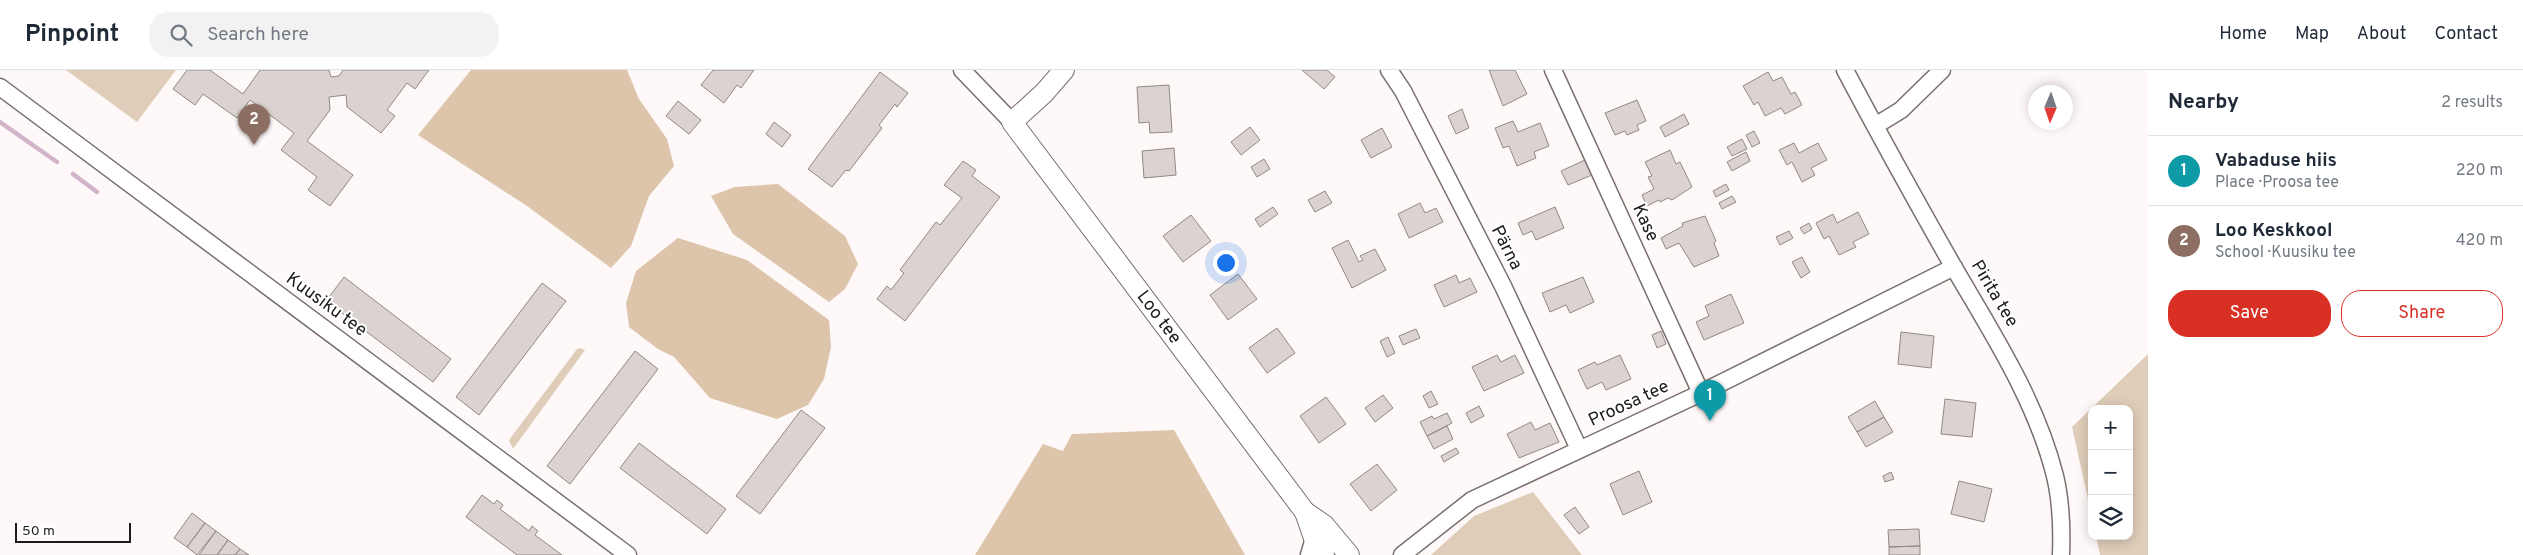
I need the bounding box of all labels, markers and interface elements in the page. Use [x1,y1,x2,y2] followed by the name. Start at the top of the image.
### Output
[149,12,499,57] search box
[25,20,119,50] text: Pinpoint
[167,21,195,49] icon: search
[207,23,309,47] text: Search here
[2219,23,2267,46] text: Home
[2295,23,2329,46] text: Map
[2357,23,2406,46] text: About
[2434,23,2498,46] text: Contact
[2028,85,2073,130] north arrow
[2168,89,2239,116] text: Nearby
[2441,93,2503,113] text: 2 results
[238,104,270,145] pin: 2
[2215,149,2337,173] text: Vabaduse hiis
[2181,161,2187,181] text: 1
[2456,161,2503,181] text: 220 m
[2215,173,2339,193] text: Place · Proosa tee
[1626,200,1664,246] street label: Kase
[2215,219,2333,243] text: Loo Keskkool
[1485,222,1527,274] street label: Pärna
[2179,231,2189,251] text: 2
[2456,231,2503,251] text: 420 m
[2215,243,2356,263] text: School · Kuusiku tee
[1213,250,1239,276] your location
[1965,256,2023,332] street label: Pirita tee
[281,268,371,342] street label: Kuusiku tee
[1131,286,1186,349] street label: Loo tee
[2168,290,2331,337] button: Save
[2341,290,2503,337] button: Share
[1585,375,1673,433] street label: Proosa tee
[1694,380,1726,421] pin: 1
[2088,405,2133,540] map controls
[2088,405,2133,450] button: +
[2088,450,2133,495] button: −
[2088,495,2133,540] button: layers
[15,520,131,543] scale bar
[22,523,55,540] text: 50 m

